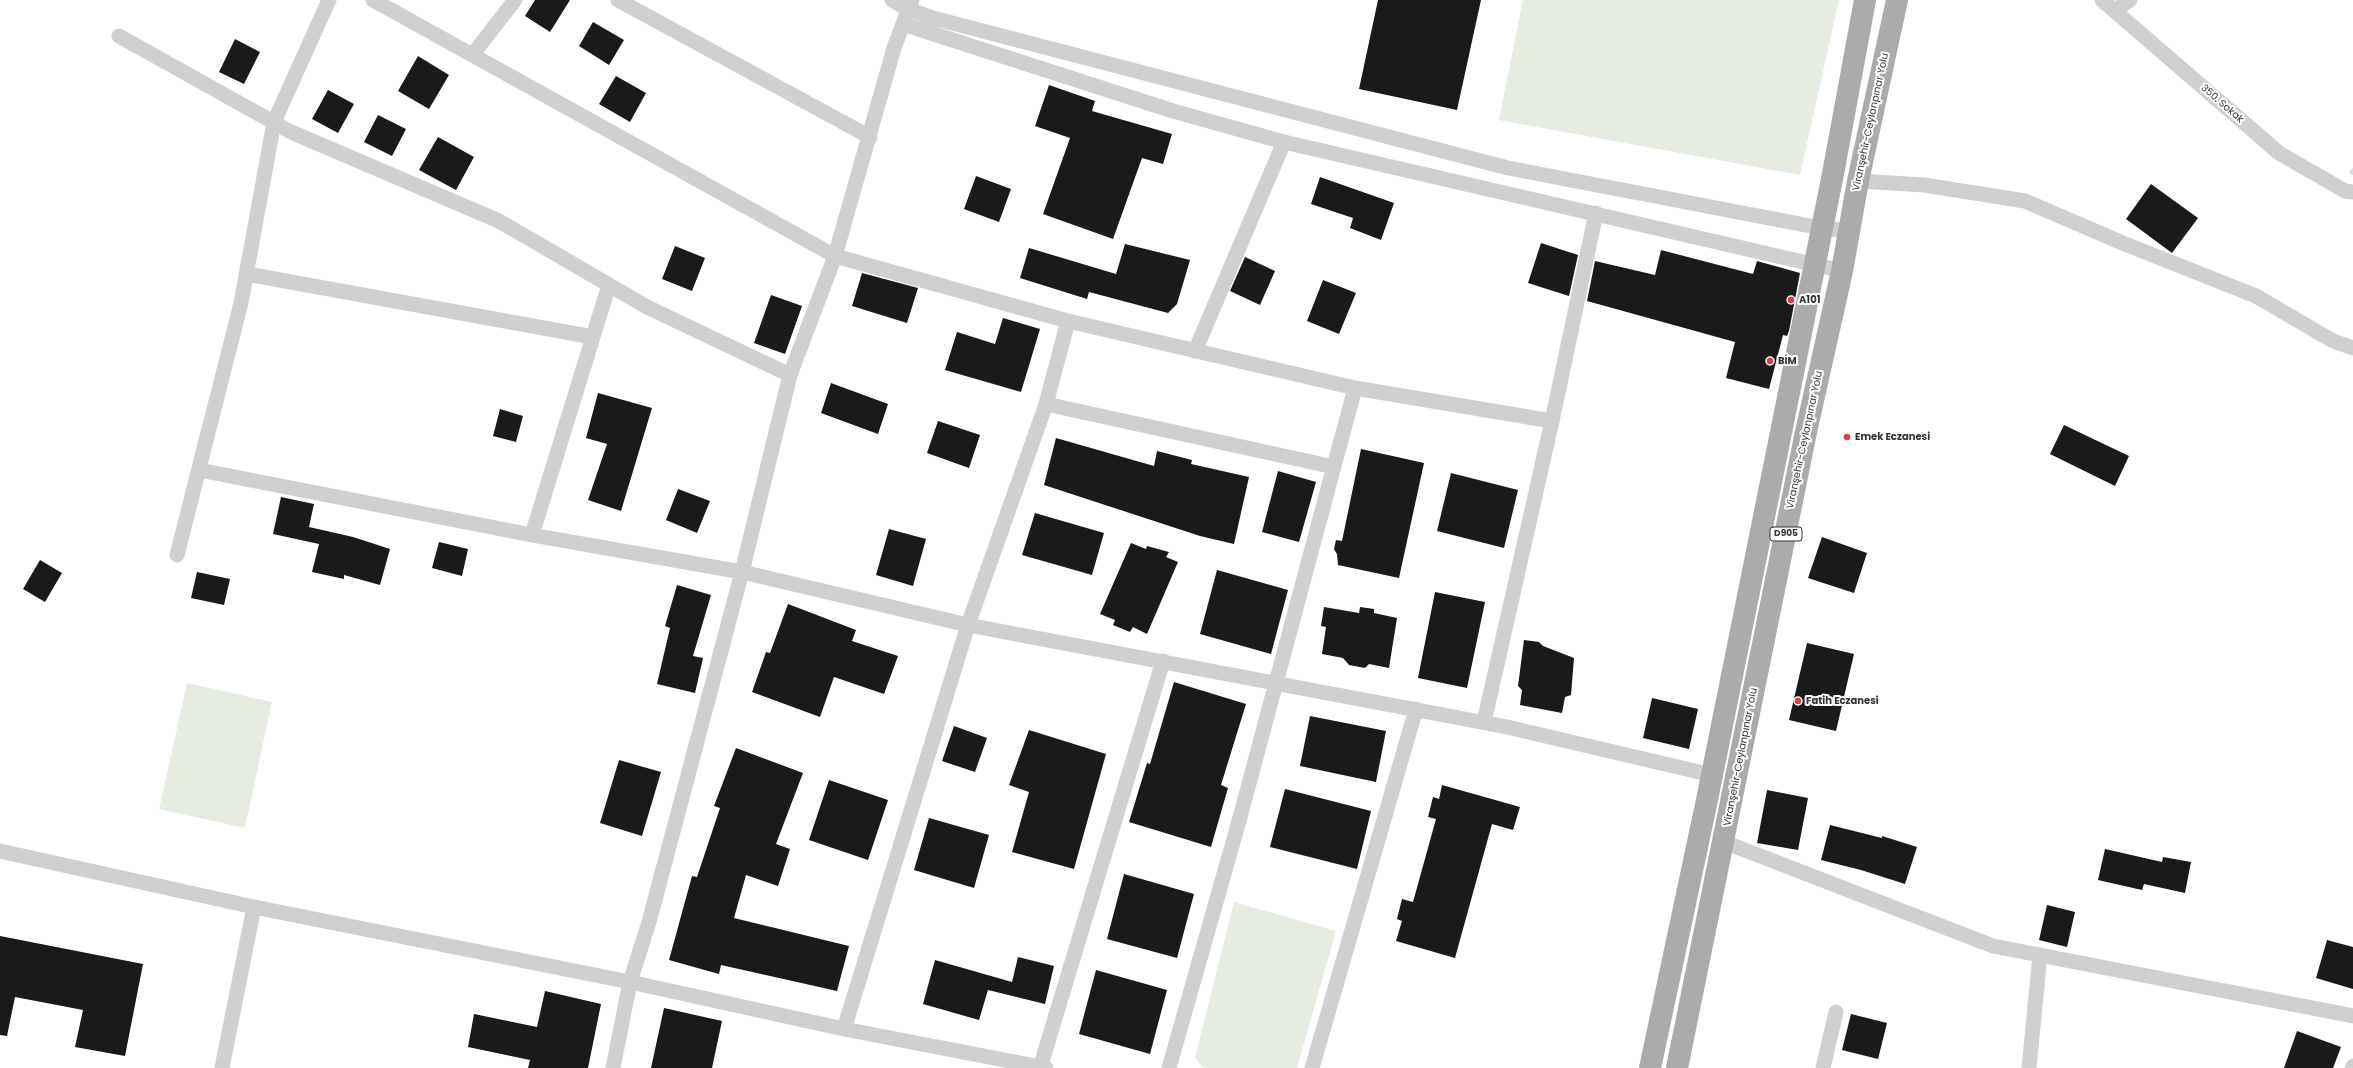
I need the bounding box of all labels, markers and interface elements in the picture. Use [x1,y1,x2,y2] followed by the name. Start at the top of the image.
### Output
[1851,52,1891,192] street label: Viranşehir-Ceylanpınar Yolu
[2198,82,2246,126] street label: 350. Sokak
[1799,294,1820,306] place label: A101
[1786,295,1796,305] marker: A101
[1778,355,1797,367] place label: BİM
[1765,356,1775,366] marker: BİM
[1785,370,1825,510] street label: Viranşehir-Ceylanpınar Yolu
[1855,431,1930,443] place label: Emek Eczanesi
[1842,432,1852,442] marker: Emek Eczanesi
[1770,527,1802,541] road number: D905
[1722,687,1760,827] street label: Viranşehir-Ceylanpınar Yolu
[1806,695,1879,707] place label: Fatih Eczanesi
[1793,696,1803,706] marker: Fatih Eczanesi

